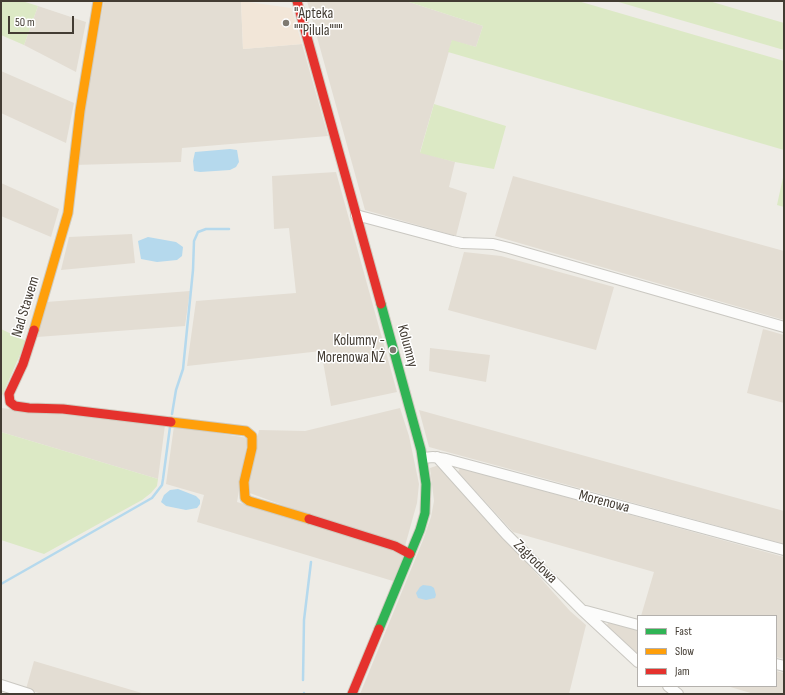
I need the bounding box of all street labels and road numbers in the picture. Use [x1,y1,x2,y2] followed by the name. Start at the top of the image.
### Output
[8,274,44,340] street label: Nad Stawem
[393,323,421,369] street label: Kolumny
[577,487,631,517] street label: Morenowa
[509,536,561,588] street label: Zagrodowa

